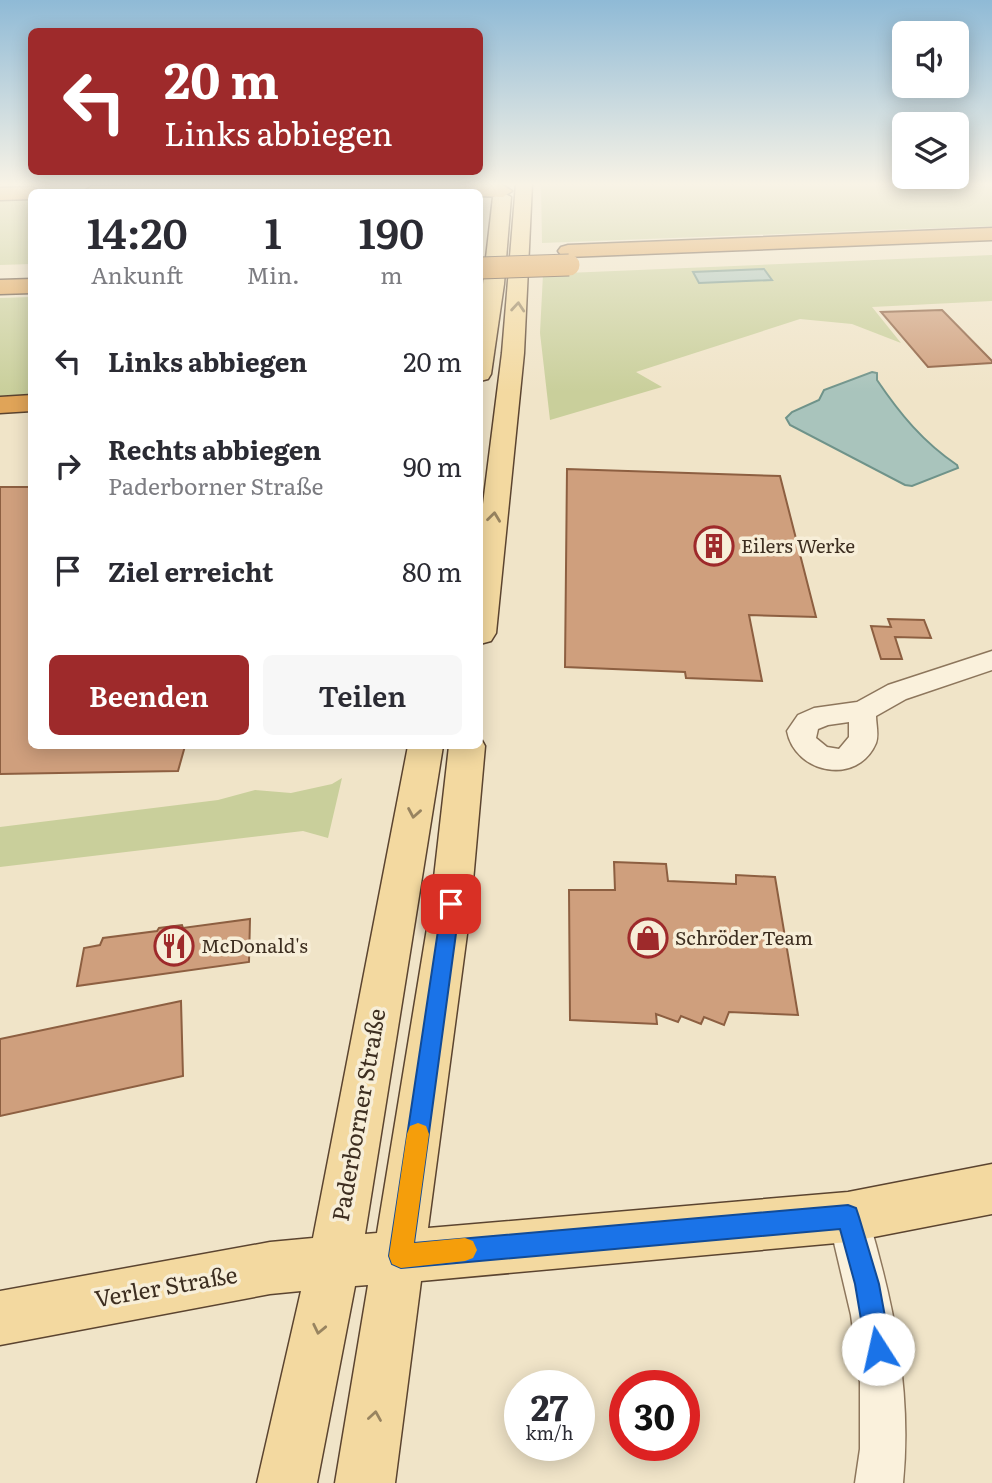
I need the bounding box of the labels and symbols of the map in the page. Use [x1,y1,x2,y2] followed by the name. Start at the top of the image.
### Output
[510,302,525,313] one-way arrow
[487,511,502,523] one-way arrow
[693,525,735,567] building icon: Eilers Werke
[741,531,855,559] place label: Eilers Werke
[407,807,422,819] one-way arrow
[421,874,481,934] pin
[627,917,669,959] shop icon: Schröder Team
[675,923,813,951] place label: Schröder Team
[153,925,195,967] restaurant icon: McDonald's
[201,931,308,959] place label: McDonald's
[322,1006,392,1224] street label: Paderborner Straße
[91,1256,240,1314] street label: Verler Straße
[841,1312,915,1386] position arrow
[313,1323,327,1335] one-way arrow
[609,1370,700,1461] speed limit sign: 30
[367,1410,382,1421] one-way arrow

